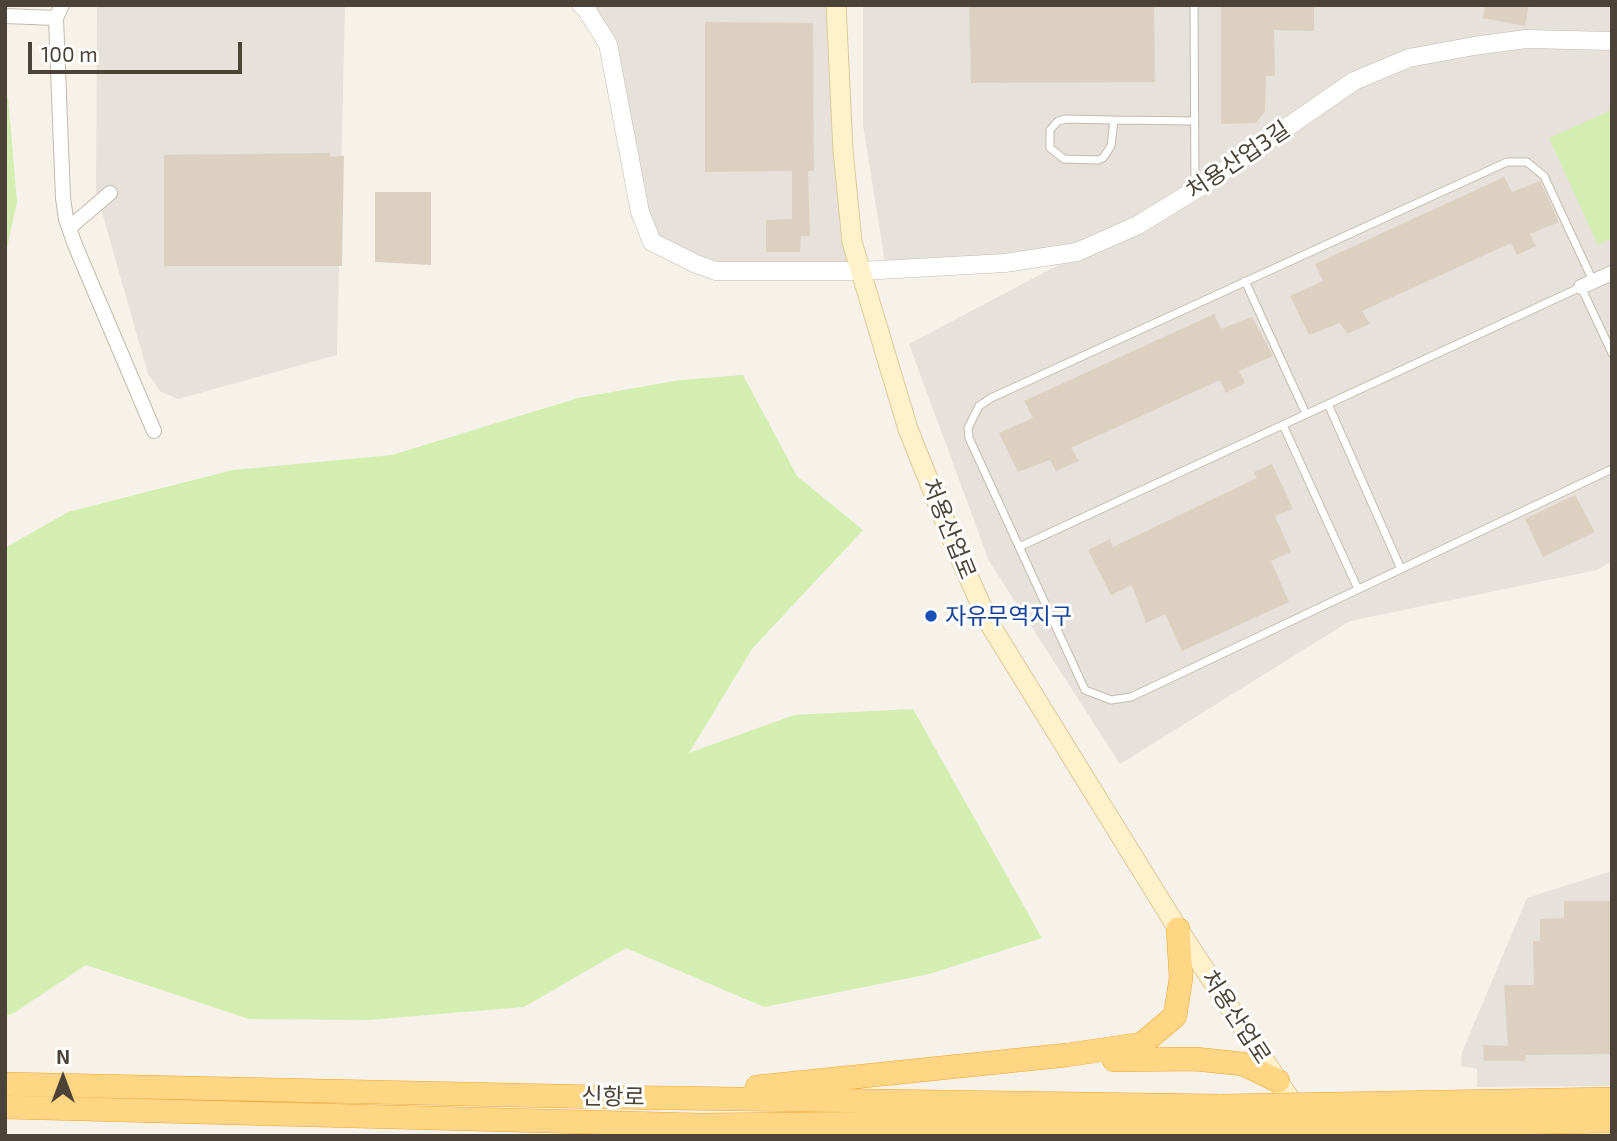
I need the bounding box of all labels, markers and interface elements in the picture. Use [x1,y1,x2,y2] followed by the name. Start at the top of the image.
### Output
[32,28,245,72] scale bar
[41,41,98,66] text: 100 m
[1181,115,1295,205] street label: 처용산업3길
[916,475,982,583] street label: 처용산업로
[945,602,1072,630] place label: 자유무역지구
[923,608,939,624] marker: 자유무역지구
[1196,965,1276,1069] street label: 처용산업로
[28,1043,98,1113] north arrow
[56,1045,70,1068] text: N
[581,1083,645,1111] street label: 신항로

